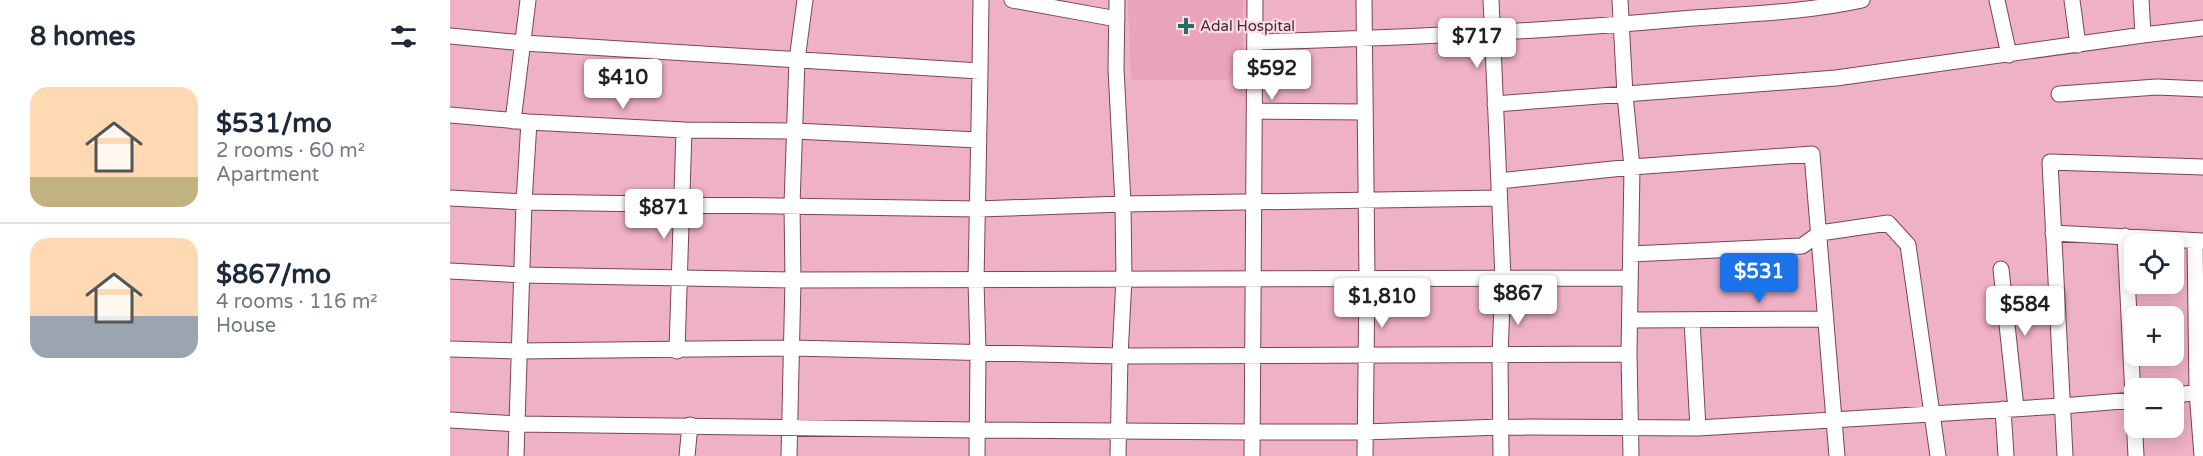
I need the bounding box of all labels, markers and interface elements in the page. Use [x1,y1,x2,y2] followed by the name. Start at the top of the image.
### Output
[1177,17,1195,35] marker: Adal Hospital
[1200,17,1295,35] place label: Adal Hospital
[1441,18,1513,69] pin: $717
[387,20,420,53] icon: filters
[30,21,136,52] text: 8 homes
[1452,25,1502,49] text: $717
[1236,50,1308,101] pin: $592
[1247,57,1297,81] text: $592
[587,59,659,110] pin: $410
[598,66,648,90] text: $410
[216,108,332,139] text: $531/mo
[78,111,150,183] icon: home
[216,139,365,163] text: 2 rooms · 60 m²
[216,163,319,187] text: Apartment
[628,189,700,240] pin: $871
[639,196,689,220] text: $871
[2124,234,2184,438] map controls
[2124,234,2184,294] button: locate
[1723,253,1795,304] pin: $531
[216,259,331,290] text: $867/mo
[1734,260,1784,284] text: $531
[78,262,150,334] icon: home
[1482,275,1554,326] pin: $867
[1333,278,1431,329] pin: $1,810
[1493,282,1543,306] text: $867
[1348,285,1416,309] text: $1,810
[1989,286,2061,337] pin: $584
[216,290,378,314] text: 4 rooms · 116 m²
[2000,293,2050,317] text: $584
[2124,306,2184,366] button: +
[216,314,276,338] text: House
[2124,378,2184,438] button: −

